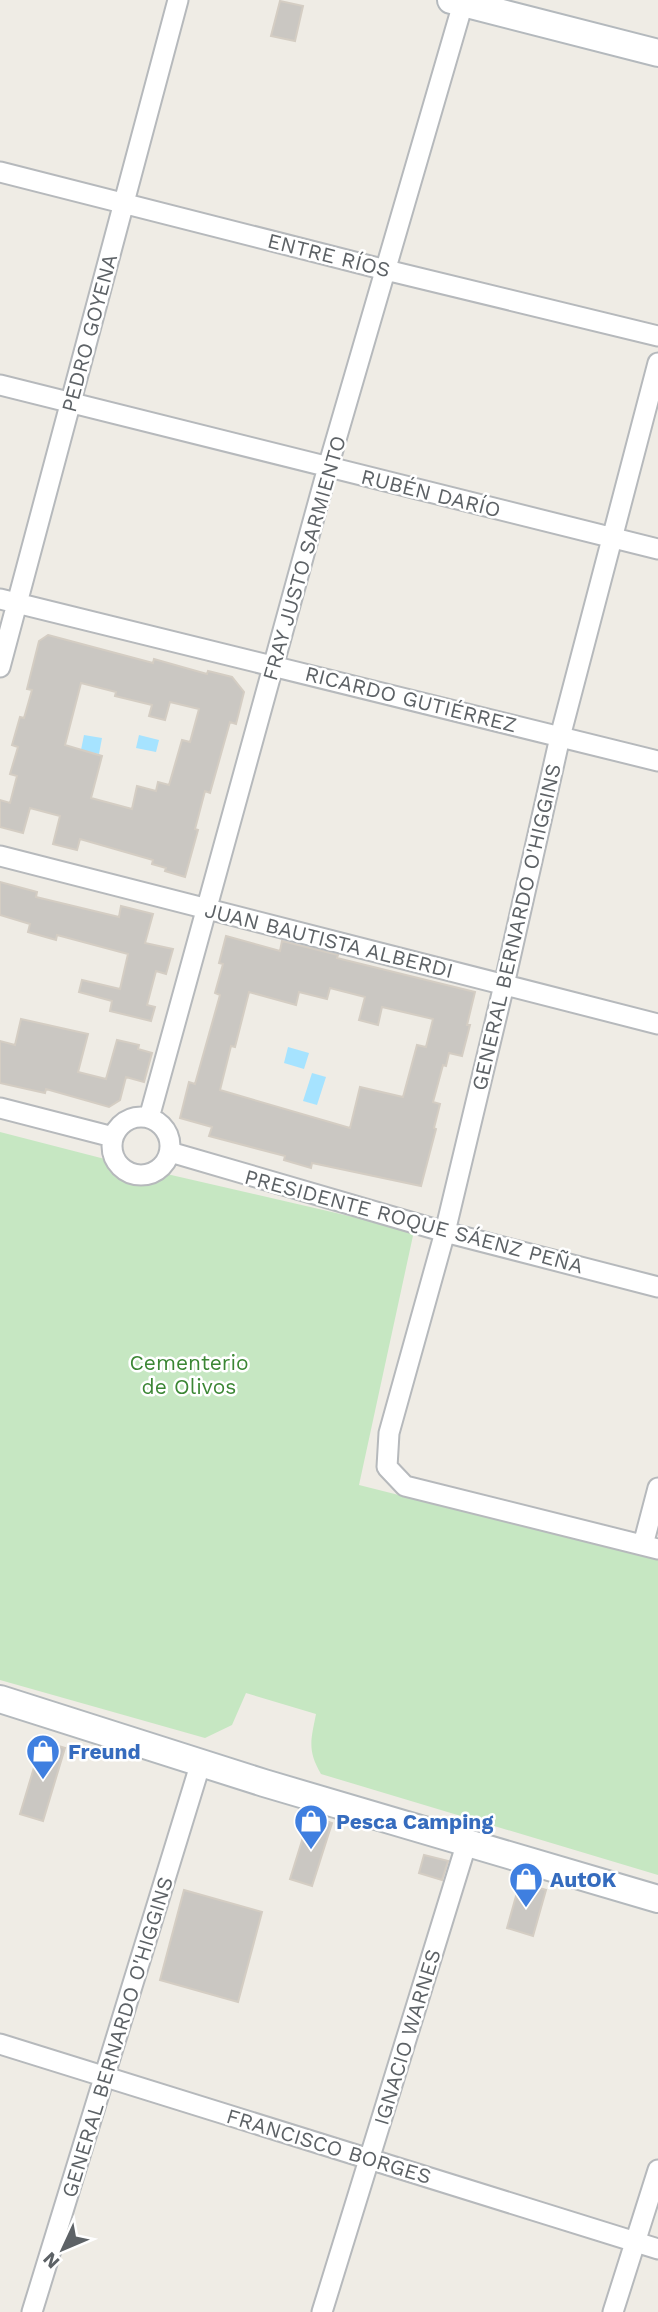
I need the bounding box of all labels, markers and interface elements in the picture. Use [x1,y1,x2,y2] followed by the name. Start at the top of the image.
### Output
[265,228,393,282] street label: ENTRE RÍOS
[56,251,122,415] street label: PEDRO GOYENA
[257,433,351,683] street label: FRAY JUSTO SARMIENTO
[359,464,503,522] street label: RUBÉN DARÍO
[303,661,519,737] street label: RICARDO GUTIÉRREZ
[466,761,566,1093] street label: GENERAL BERNARDO O'HIGGINS
[202,897,456,983] street label: JUAN BAUTISTA ALBERDI
[242,1164,586,1278] street label: PRESIDENTE ROQUE SÁENZ PEÑA
[129,1350,249,1399] park label: Cementerio de Olivos
[24,1732,62,1781] shop icon: Freund
[68,1739,141,1764] place label: Freund
[292,1802,330,1851] shop icon: Pesca Camping
[336,1809,493,1834] place label: Pesca Camping
[507,1860,545,1909] shop icon: AutOK
[550,1867,617,1892] place label: AutOK
[56,1873,178,2201] street label: GENERAL BERNARDO O'HIGGINS
[368,1946,446,2128] street label: IGNACIO WARNES
[224,2103,434,2189] street label: FRANCISCO BORGES
[28,2214,98,2284] north arrow
[38,2247,64,2274] text: N

